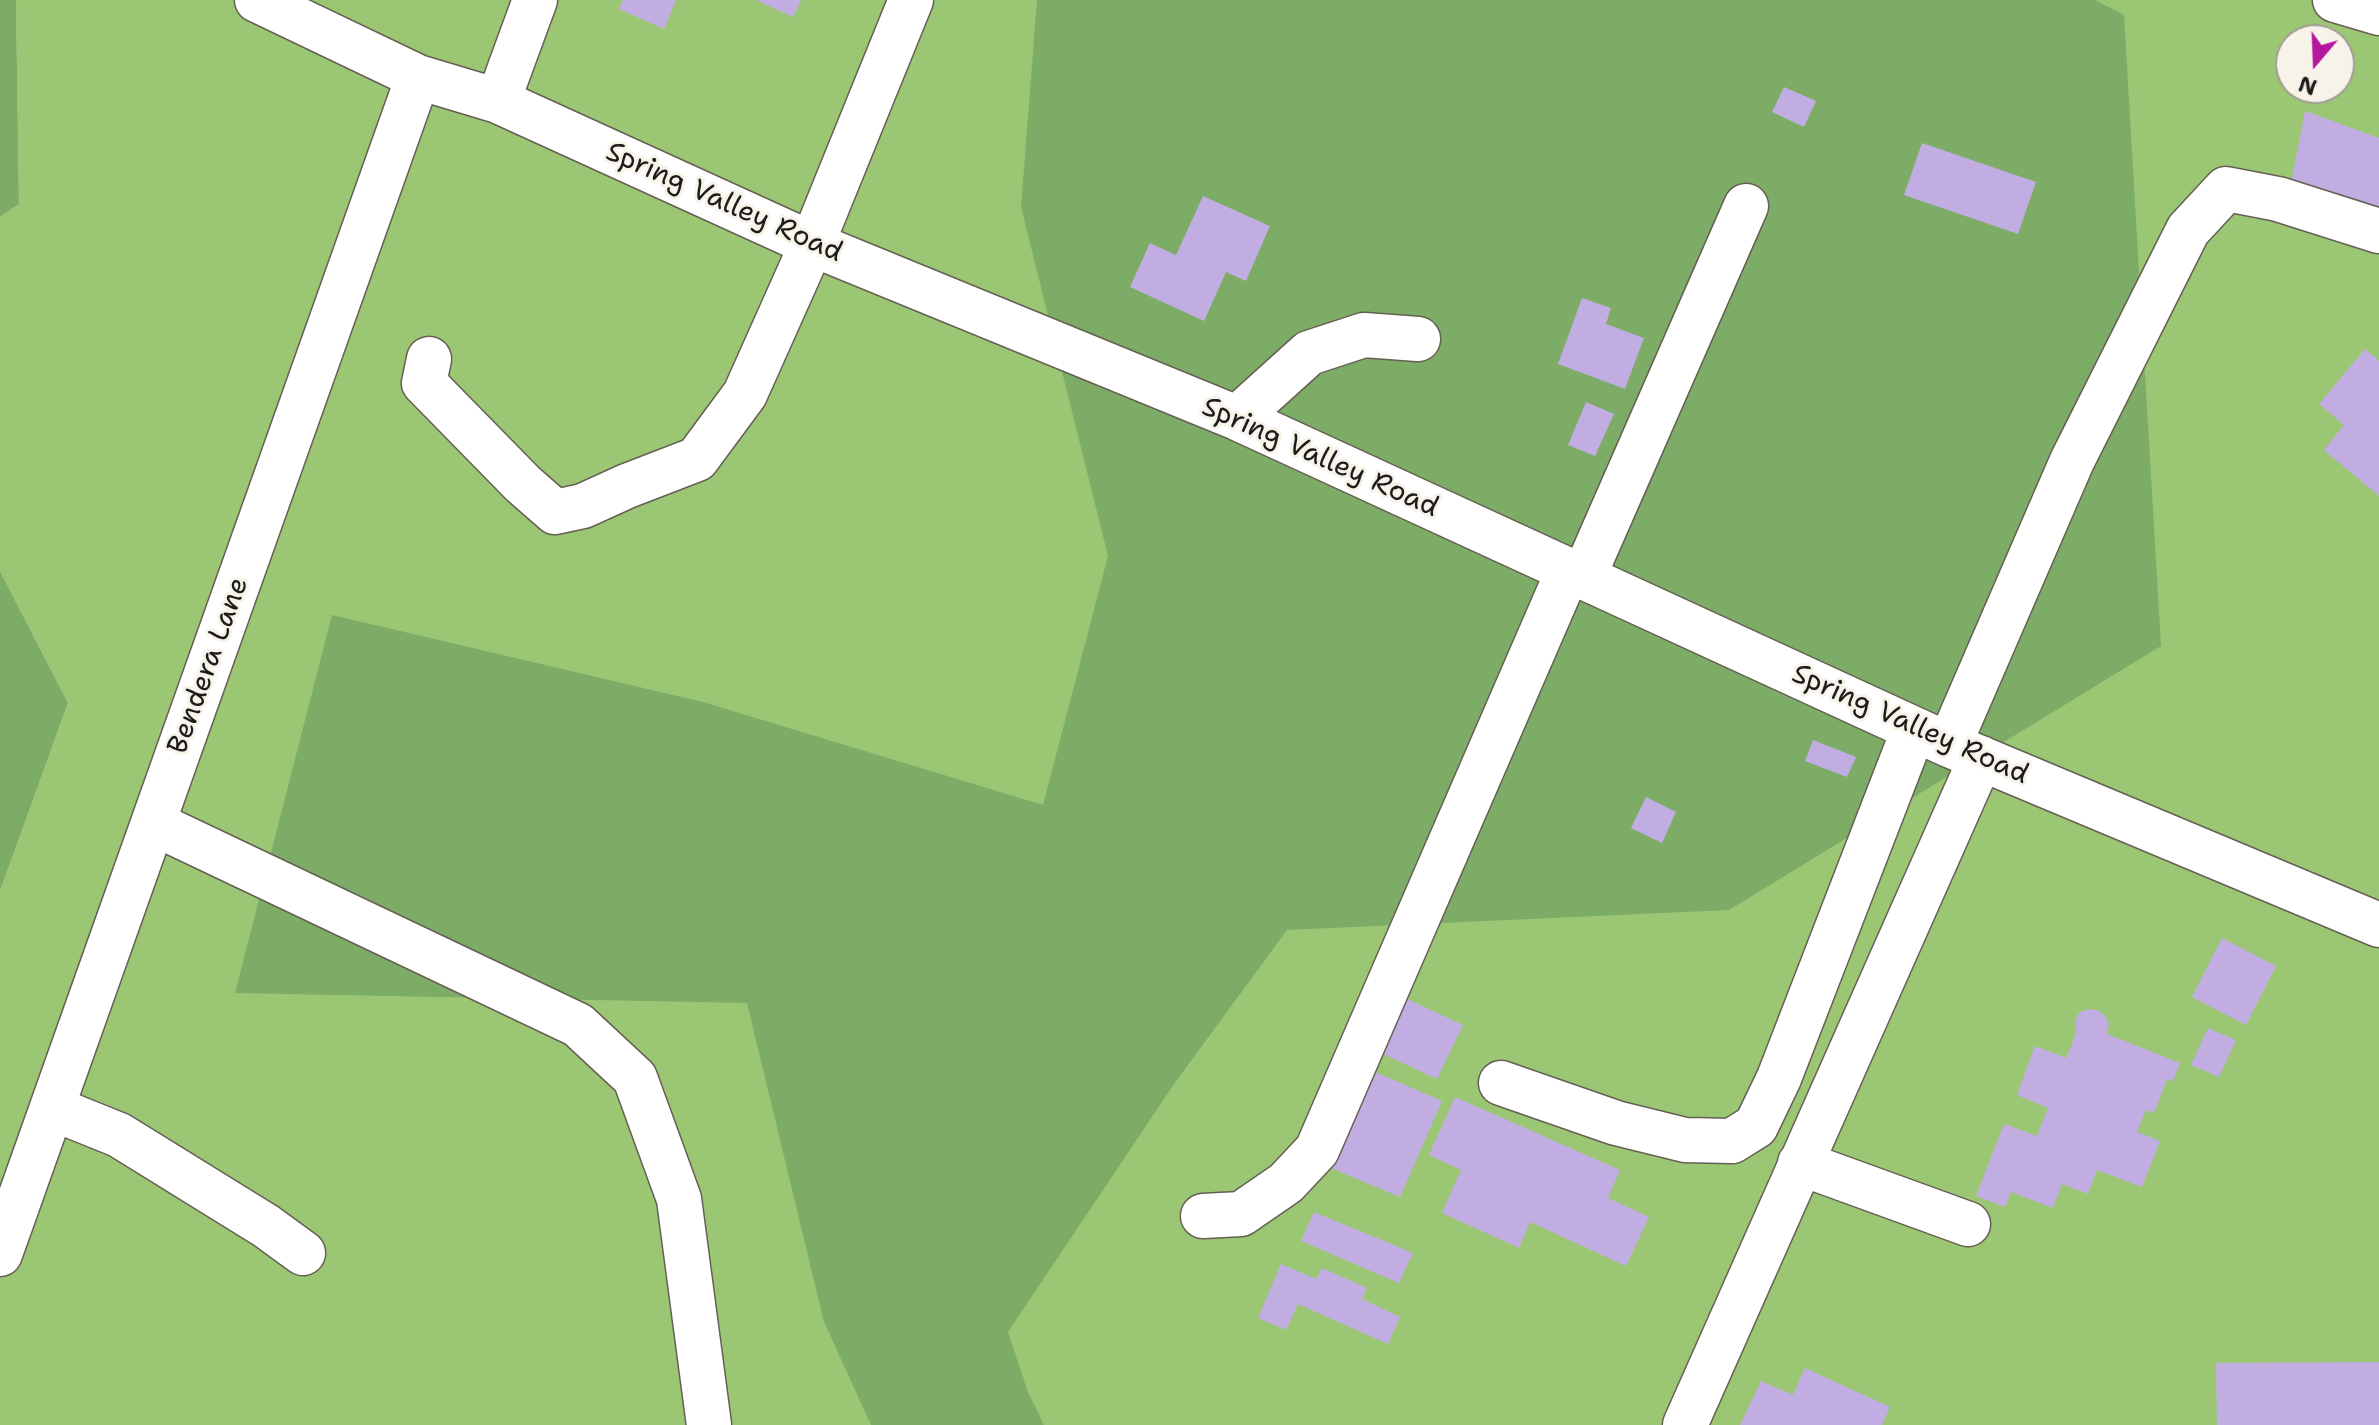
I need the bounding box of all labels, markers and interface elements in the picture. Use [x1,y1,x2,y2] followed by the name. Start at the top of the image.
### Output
[2275,24,2355,104] north arrow
[2295,69,2321,102] text: N
[600,136,848,270] street label: Spring Valley Road
[1196,391,1444,525] street label: Spring Valley Road
[162,573,256,759] street label: Bendera Lane
[1786,658,2034,792] street label: Spring Valley Road

